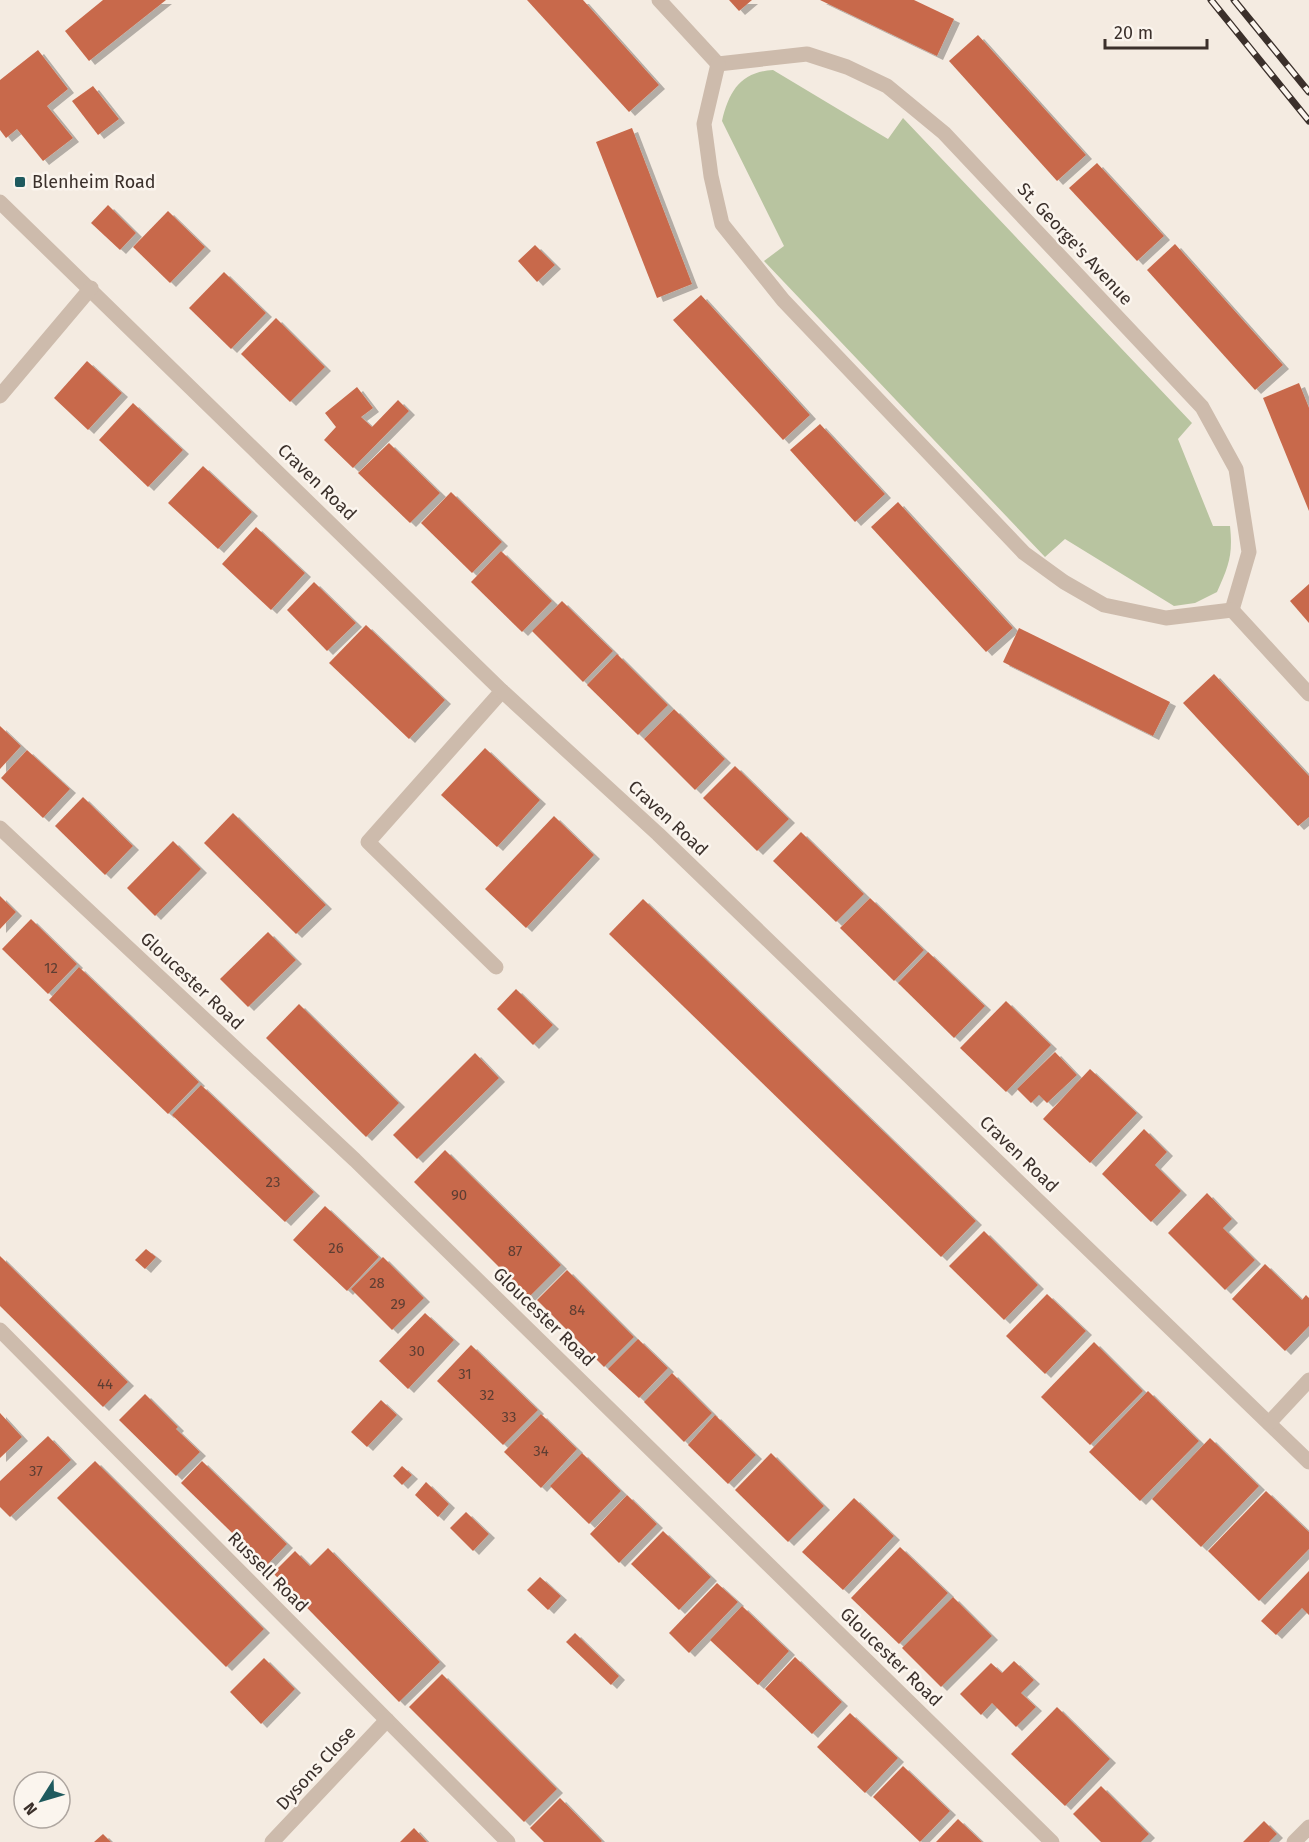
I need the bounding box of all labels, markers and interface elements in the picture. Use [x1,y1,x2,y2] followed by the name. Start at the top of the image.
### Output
[1105,12,1207,50] scale bar
[1114,22,1153,44] text: 20 m
[32,171,156,193] place label: Blenheim Road
[13,175,27,189] marker: Blenheim Road
[1013,178,1137,310] street label: St. George's Avenue
[273,439,361,525] street label: Craven Road
[624,775,712,861] street label: Craven Road
[136,928,248,1034] street label: Gloucester Road
[44,959,58,977] house number: 12
[975,1111,1063,1197] street label: Craven Road
[266,1173,280,1191] house number: 23
[451,1186,467,1204] house number: 90
[328,1239,344,1257] house number: 26
[508,1242,523,1260] house number: 87
[488,1263,600,1371] street label: Gloucester Road
[369,1274,385,1292] house number: 28
[390,1295,406,1313] house number: 29
[569,1301,585,1319] house number: 84
[409,1342,425,1360] house number: 30
[458,1365,472,1383] house number: 31
[97,1375,113,1393] house number: 44
[480,1386,494,1404] house number: 32
[502,1408,516,1426] house number: 33
[533,1442,549,1460] house number: 34
[29,1462,43,1480] house number: 37
[223,1527,313,1617] street label: Russell Road
[835,1603,947,1711] street label: Gloucester Road
[272,1721,360,1815] street label: Dysons Close
[12,1770,72,1830] north arrow
[20,1799,41,1819] text: N

